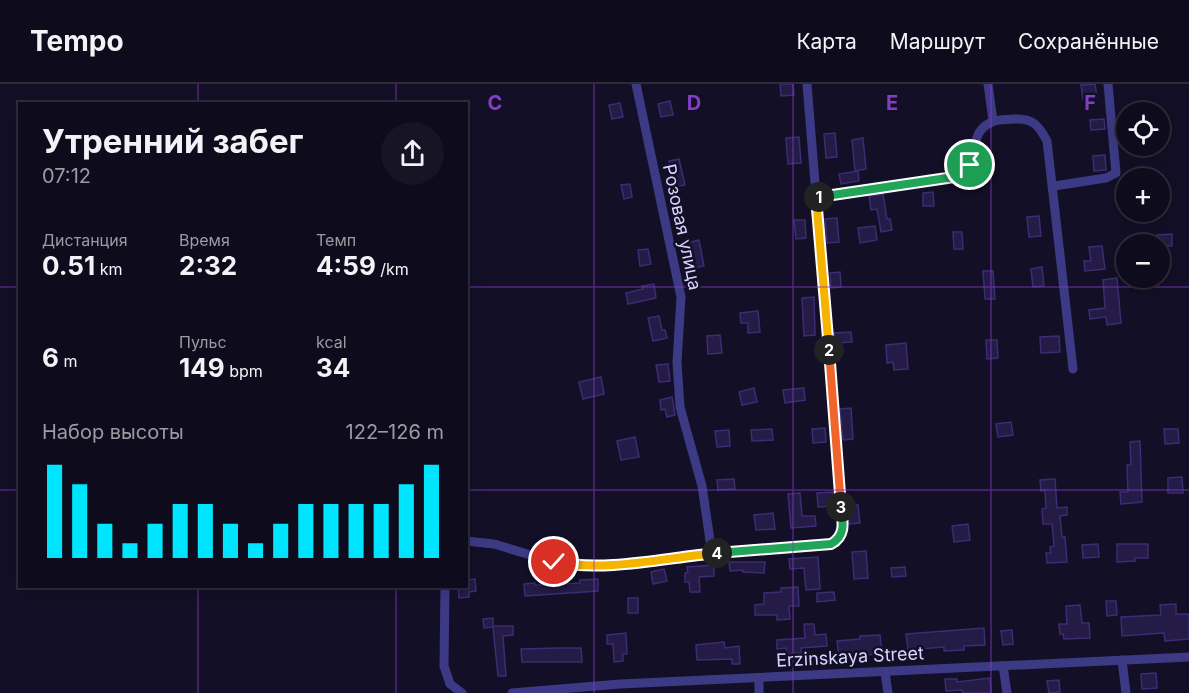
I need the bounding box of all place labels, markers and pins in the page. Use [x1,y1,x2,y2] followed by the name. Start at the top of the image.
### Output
[944,139,995,190] pin
[804,182,834,212] pin: 1
[814,335,844,365] pin: 2
[826,492,856,522] pin: 3
[528,536,579,587] pin
[702,538,732,568] pin: 4

